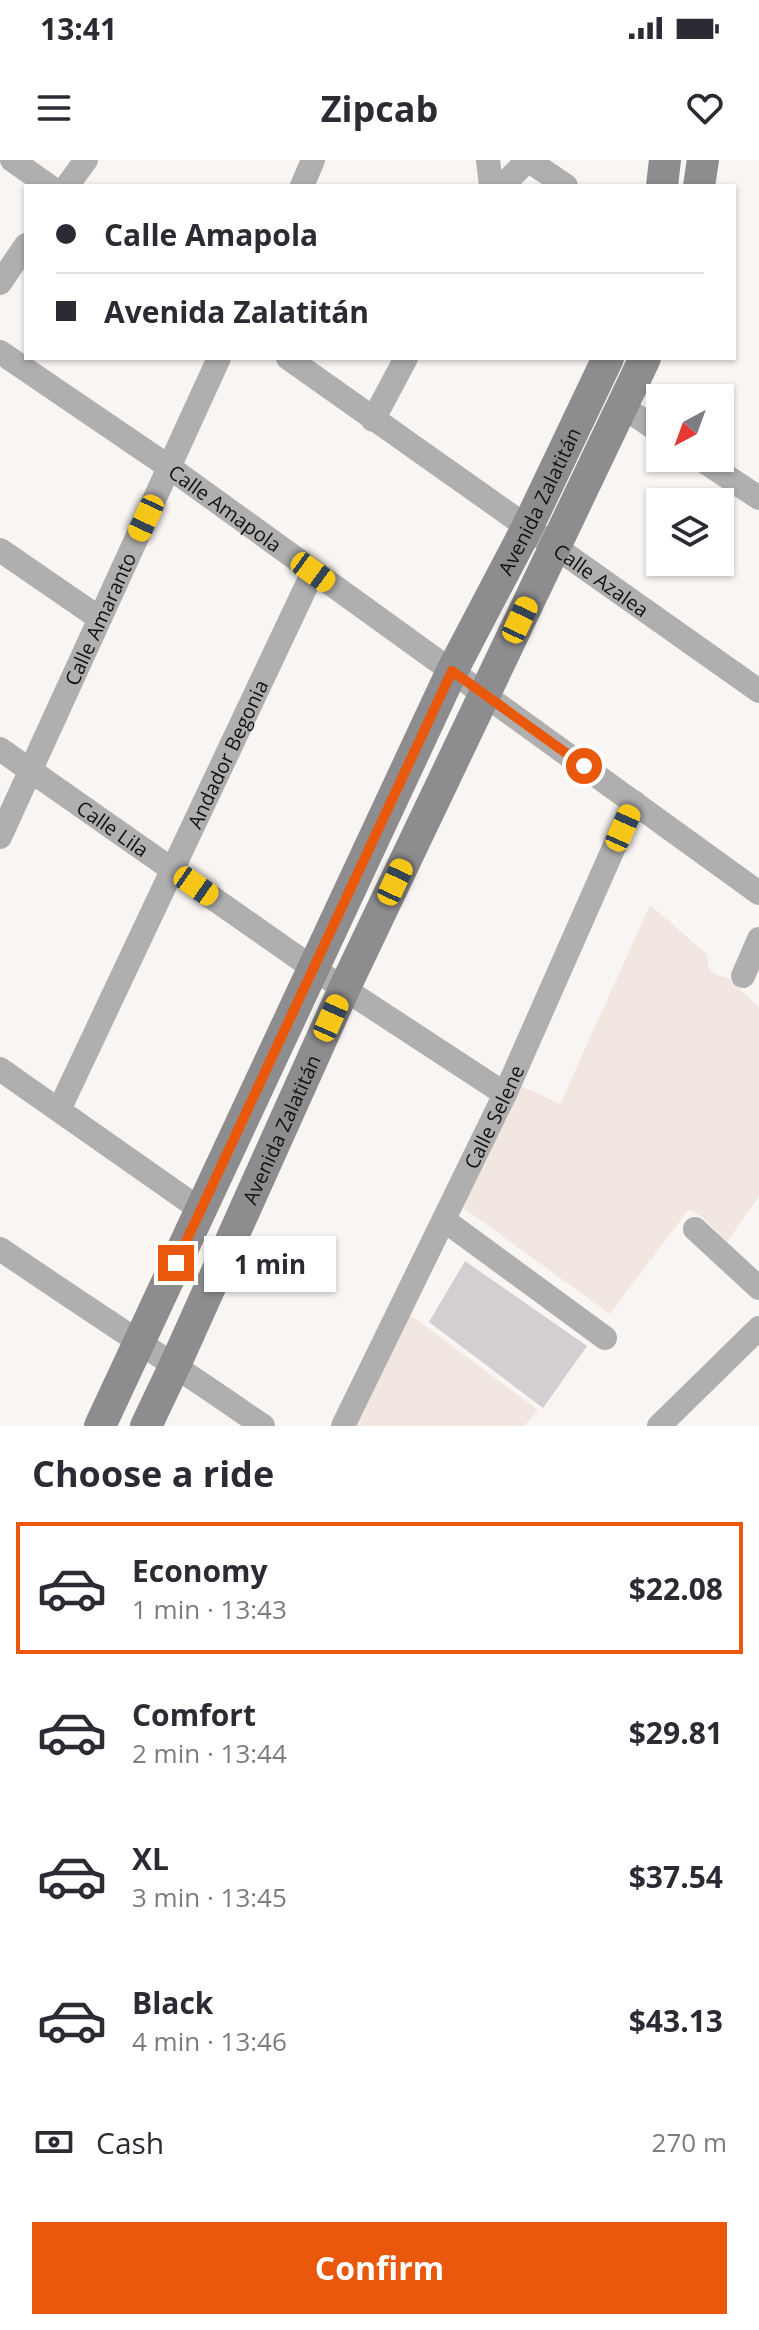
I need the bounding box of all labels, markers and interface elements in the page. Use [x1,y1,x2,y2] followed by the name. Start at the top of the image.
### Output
[40,8,117,49] text: 13:41
[321,84,438,133] text: Zipcab
[32,86,76,130] icon: menu
[683,86,727,130] icon: heart
[104,214,318,255] text: Calle Amapola
[104,291,369,332] text: Avenida Zalatitán
[646,384,734,472] north arrow
[646,384,734,576] map controls
[491,423,587,580] street label: Avenida Zalatitán
[164,458,287,558] street label: Calle Amapola
[646,488,734,576] button: layers
[125,491,167,545] car
[548,537,655,623] street label: Calle Azalea
[58,548,142,690] street label: Calle Amaranto
[287,548,339,596] car
[499,593,541,647] car
[181,675,274,832] street label: Andador Begonia
[566,748,602,784] route start
[72,794,154,863] street label: Calle Lila
[602,801,644,855] car
[374,855,416,909] car
[169,862,223,910] car
[310,991,352,1045] car
[236,1050,326,1208] street label: Avenida Zalatitán
[457,1060,530,1173] street label: Calle Selene
[204,1235,336,1291] callout: 1 min
[158,1245,194,1281] route end
[234,1246,306,1282] text: 1 min
[32,1449,274,1498] text: Choose a ride
[132,1550,268,1591] text: Economy
[36,1552,108,1624] icon: car
[629,1568,723,1609] text: $22.08
[132,1591,287,1627] text: 1 min · 13:43
[132,1694,256,1735] text: Comfort
[36,1696,108,1768] icon: car
[629,1712,723,1753] text: $29.81
[132,1735,287,1771] text: 2 min · 13:44
[132,1838,169,1879] text: XL
[36,1840,108,1912] icon: car
[629,1856,723,1897] text: $37.54
[132,1879,287,1915] text: 3 min · 13:45
[132,1982,213,2023] text: Black
[36,1984,108,2056] icon: car
[629,2000,723,2041] text: $43.13
[132,2023,287,2059] text: 4 min · 13:46
[32,2120,76,2164] icon: cash
[96,2122,164,2163] text: Cash
[652,2124,727,2160] text: 270 m
[32,2222,727,2314] button: Confirm

